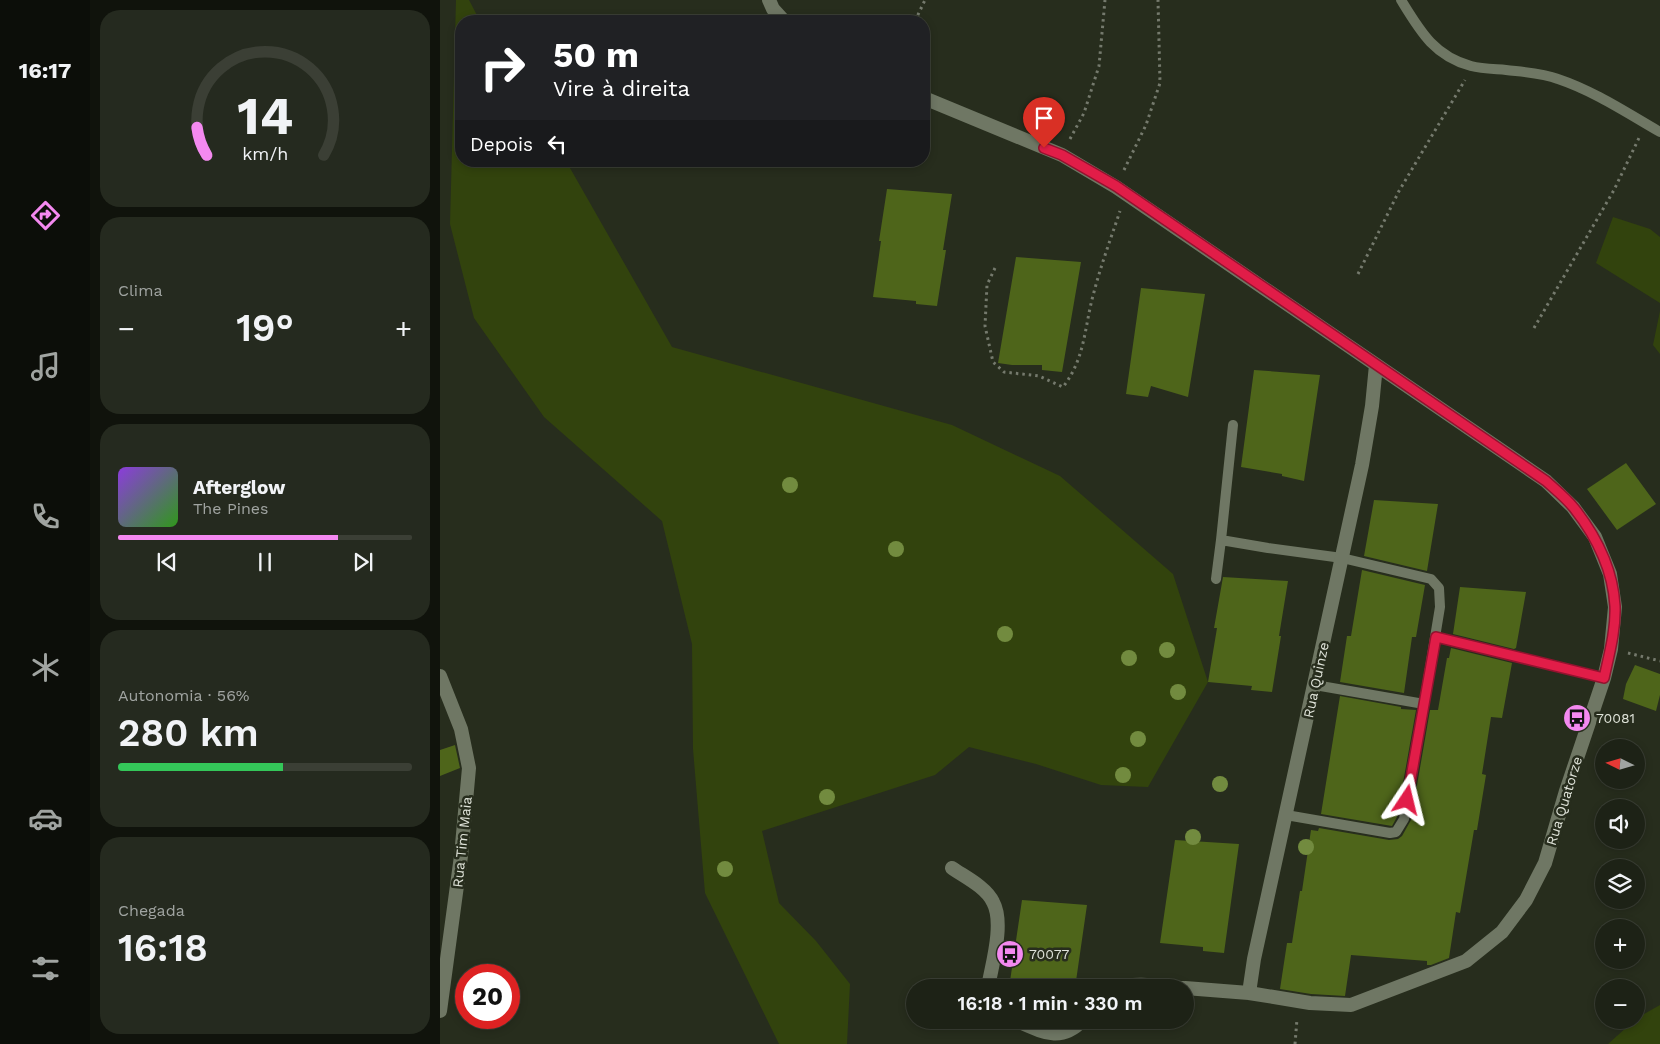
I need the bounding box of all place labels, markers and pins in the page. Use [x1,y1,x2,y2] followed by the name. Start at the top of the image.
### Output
[1023,97,1065,148] pin
[1562,703,1592,733] bus stop icon: 70081
[1596,710,1635,726] place label: 70081
[995,939,1025,969] bus stop icon: 70077
[1029,946,1070,962] place label: 70077

